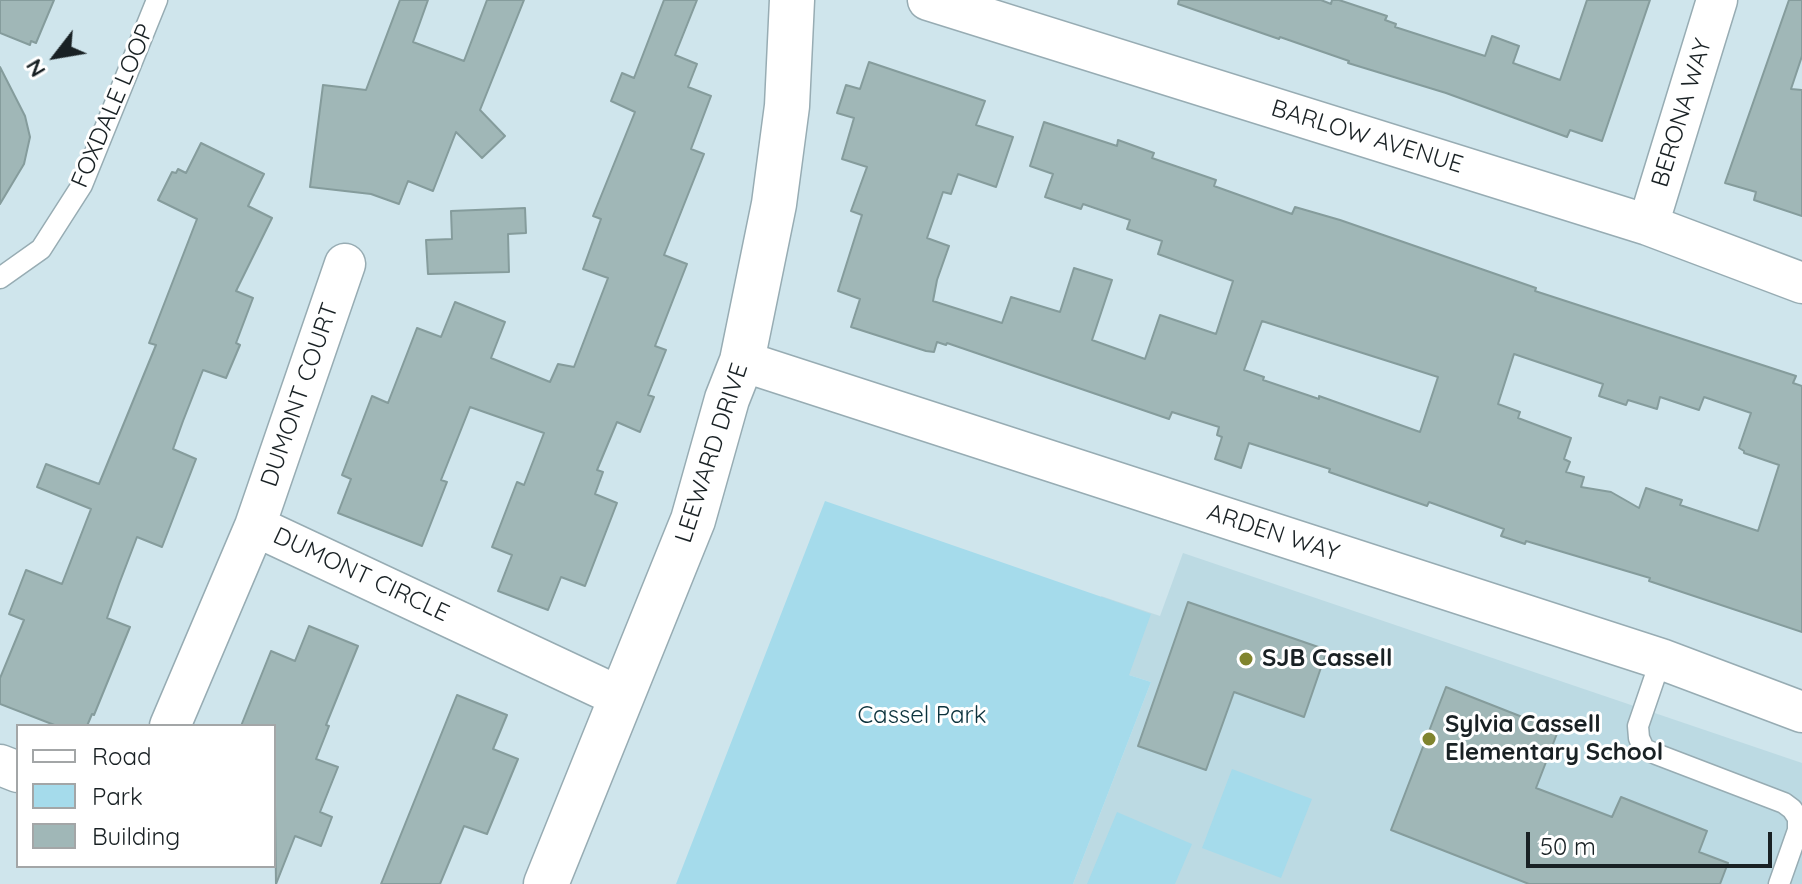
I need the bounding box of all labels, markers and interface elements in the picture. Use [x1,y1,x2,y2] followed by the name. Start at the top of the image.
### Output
[16,16,96,96] north arrow
[66,20,160,192] street label: FOXDALE LOOP
[1646,35,1718,191] street label: BERONA WAY
[19,54,52,83] text: N
[1268,94,1466,180] street label: BARLOW AVENUE
[255,299,345,491] street label: DUMONT COURT
[669,360,755,546] street label: LEEWARD DRIVE
[1203,498,1343,568] street label: ARDEN WAY
[268,522,454,628] street label: DUMONT CIRCLE
[1262,645,1392,673] place label: SJB Cassell
[1237,650,1255,668] marker: SJB Cassell
[857,702,987,730] park label: Cassel Park
[1445,711,1663,767] place label: Sylvia Cassell Elementary School
[16,724,276,868] legend
[1420,730,1438,748] marker: Sylvia Cassell Elementary School
[92,741,152,771] text: Road
[92,781,143,811] text: Park
[1530,816,1776,866] scale bar
[92,821,180,851] text: Building
[1540,831,1596,861] text: 50 m

